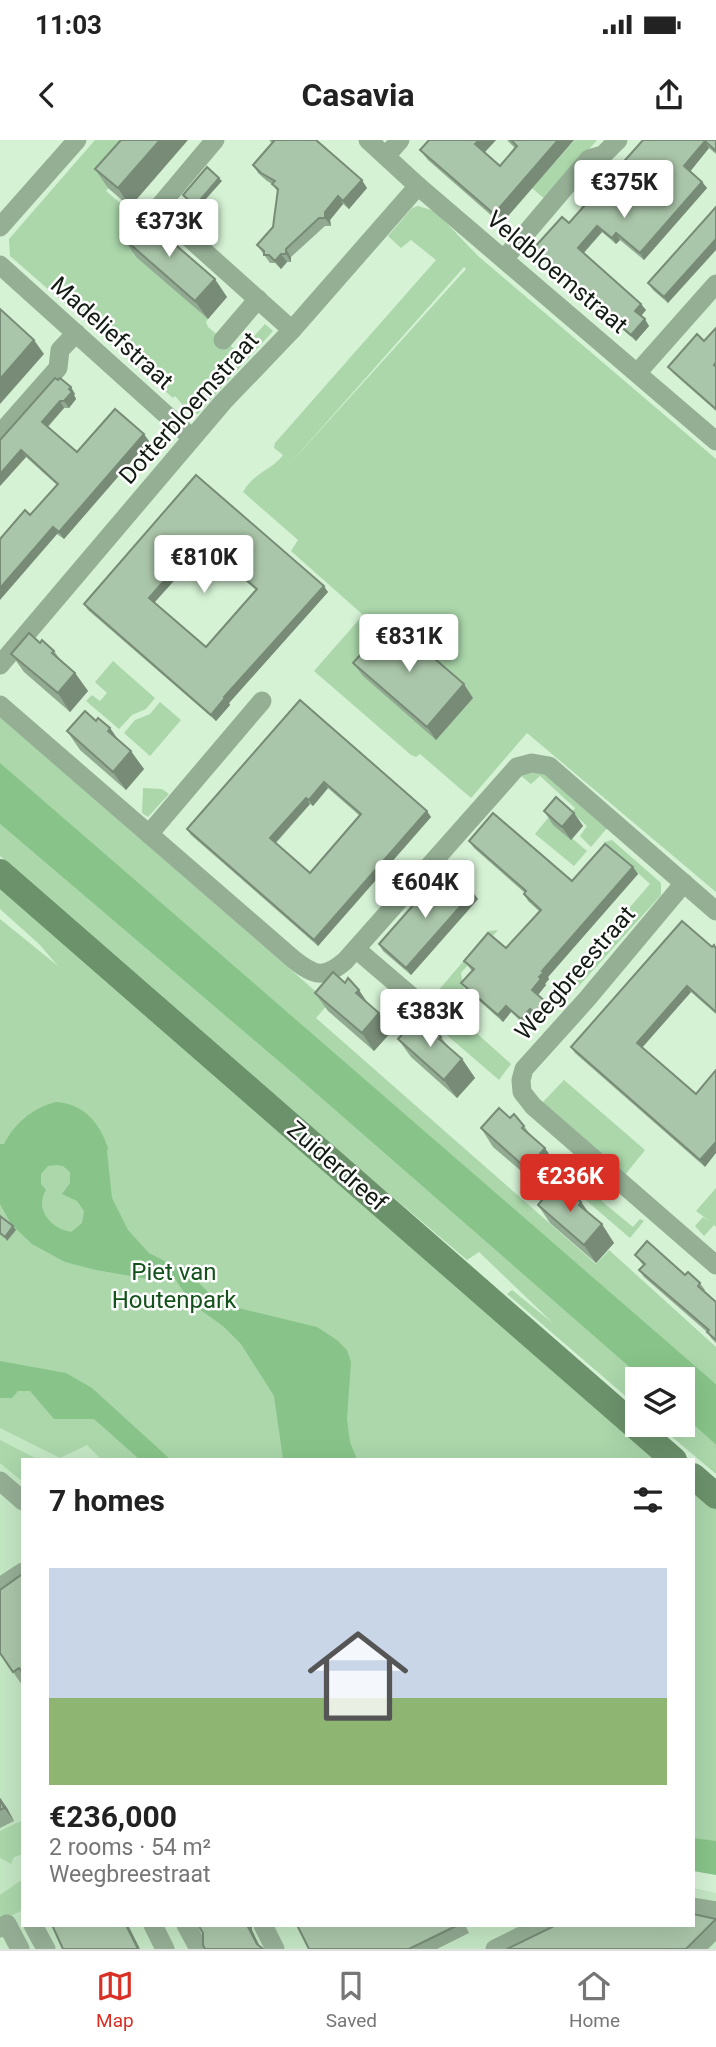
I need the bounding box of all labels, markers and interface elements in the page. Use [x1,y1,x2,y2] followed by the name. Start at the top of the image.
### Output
[35,10,102,40] text: 11:03
[28,76,66,114] icon: back
[301,76,415,114] text: Casavia
[650,76,688,114] icon: share
[575,160,673,220] pin: €375K
[590,169,658,196] text: €375K
[120,200,218,259] pin: €373K
[481,205,633,339] street label: Veldbloemstraat
[135,208,203,235] text: €373K
[45,271,179,395] street label: Madeliefstraat
[113,326,265,490] street label: Dotterbloemstraat
[155,536,253,595] pin: €810K
[170,544,238,571] text: €810K
[360,615,458,674] pin: €831K
[375,623,443,650] text: €831K
[376,860,474,920] pin: €604K
[391,869,459,896] text: €604K
[509,900,641,1046] street label: Weegbreestraat
[381,990,479,1049] pin: €383K
[396,998,464,1025] text: €383K
[282,1115,393,1217] street label: Zuiderdreef
[521,1154,619,1214] pin: €236K
[536,1163,604,1190] text: €236K
[112,1258,237,1314] park label: Piet van Houtenpark
[625,1367,695,1437] map controls
[625,1367,695,1437] button: layers
[629,1481,667,1519] icon: filters
[49,1483,165,1518] text: 7 homes
[295,1613,421,1739] icon: home
[49,1799,177,1834] text: €236,000
[49,1834,211,1861] text: 2 rooms · 54 m²
[49,1861,211,1888] text: Weegbreestraat
[96,1967,134,2032] tab: Map
[326,1967,377,2032] tab: Saved
[569,1967,620,2032] tab: Home

